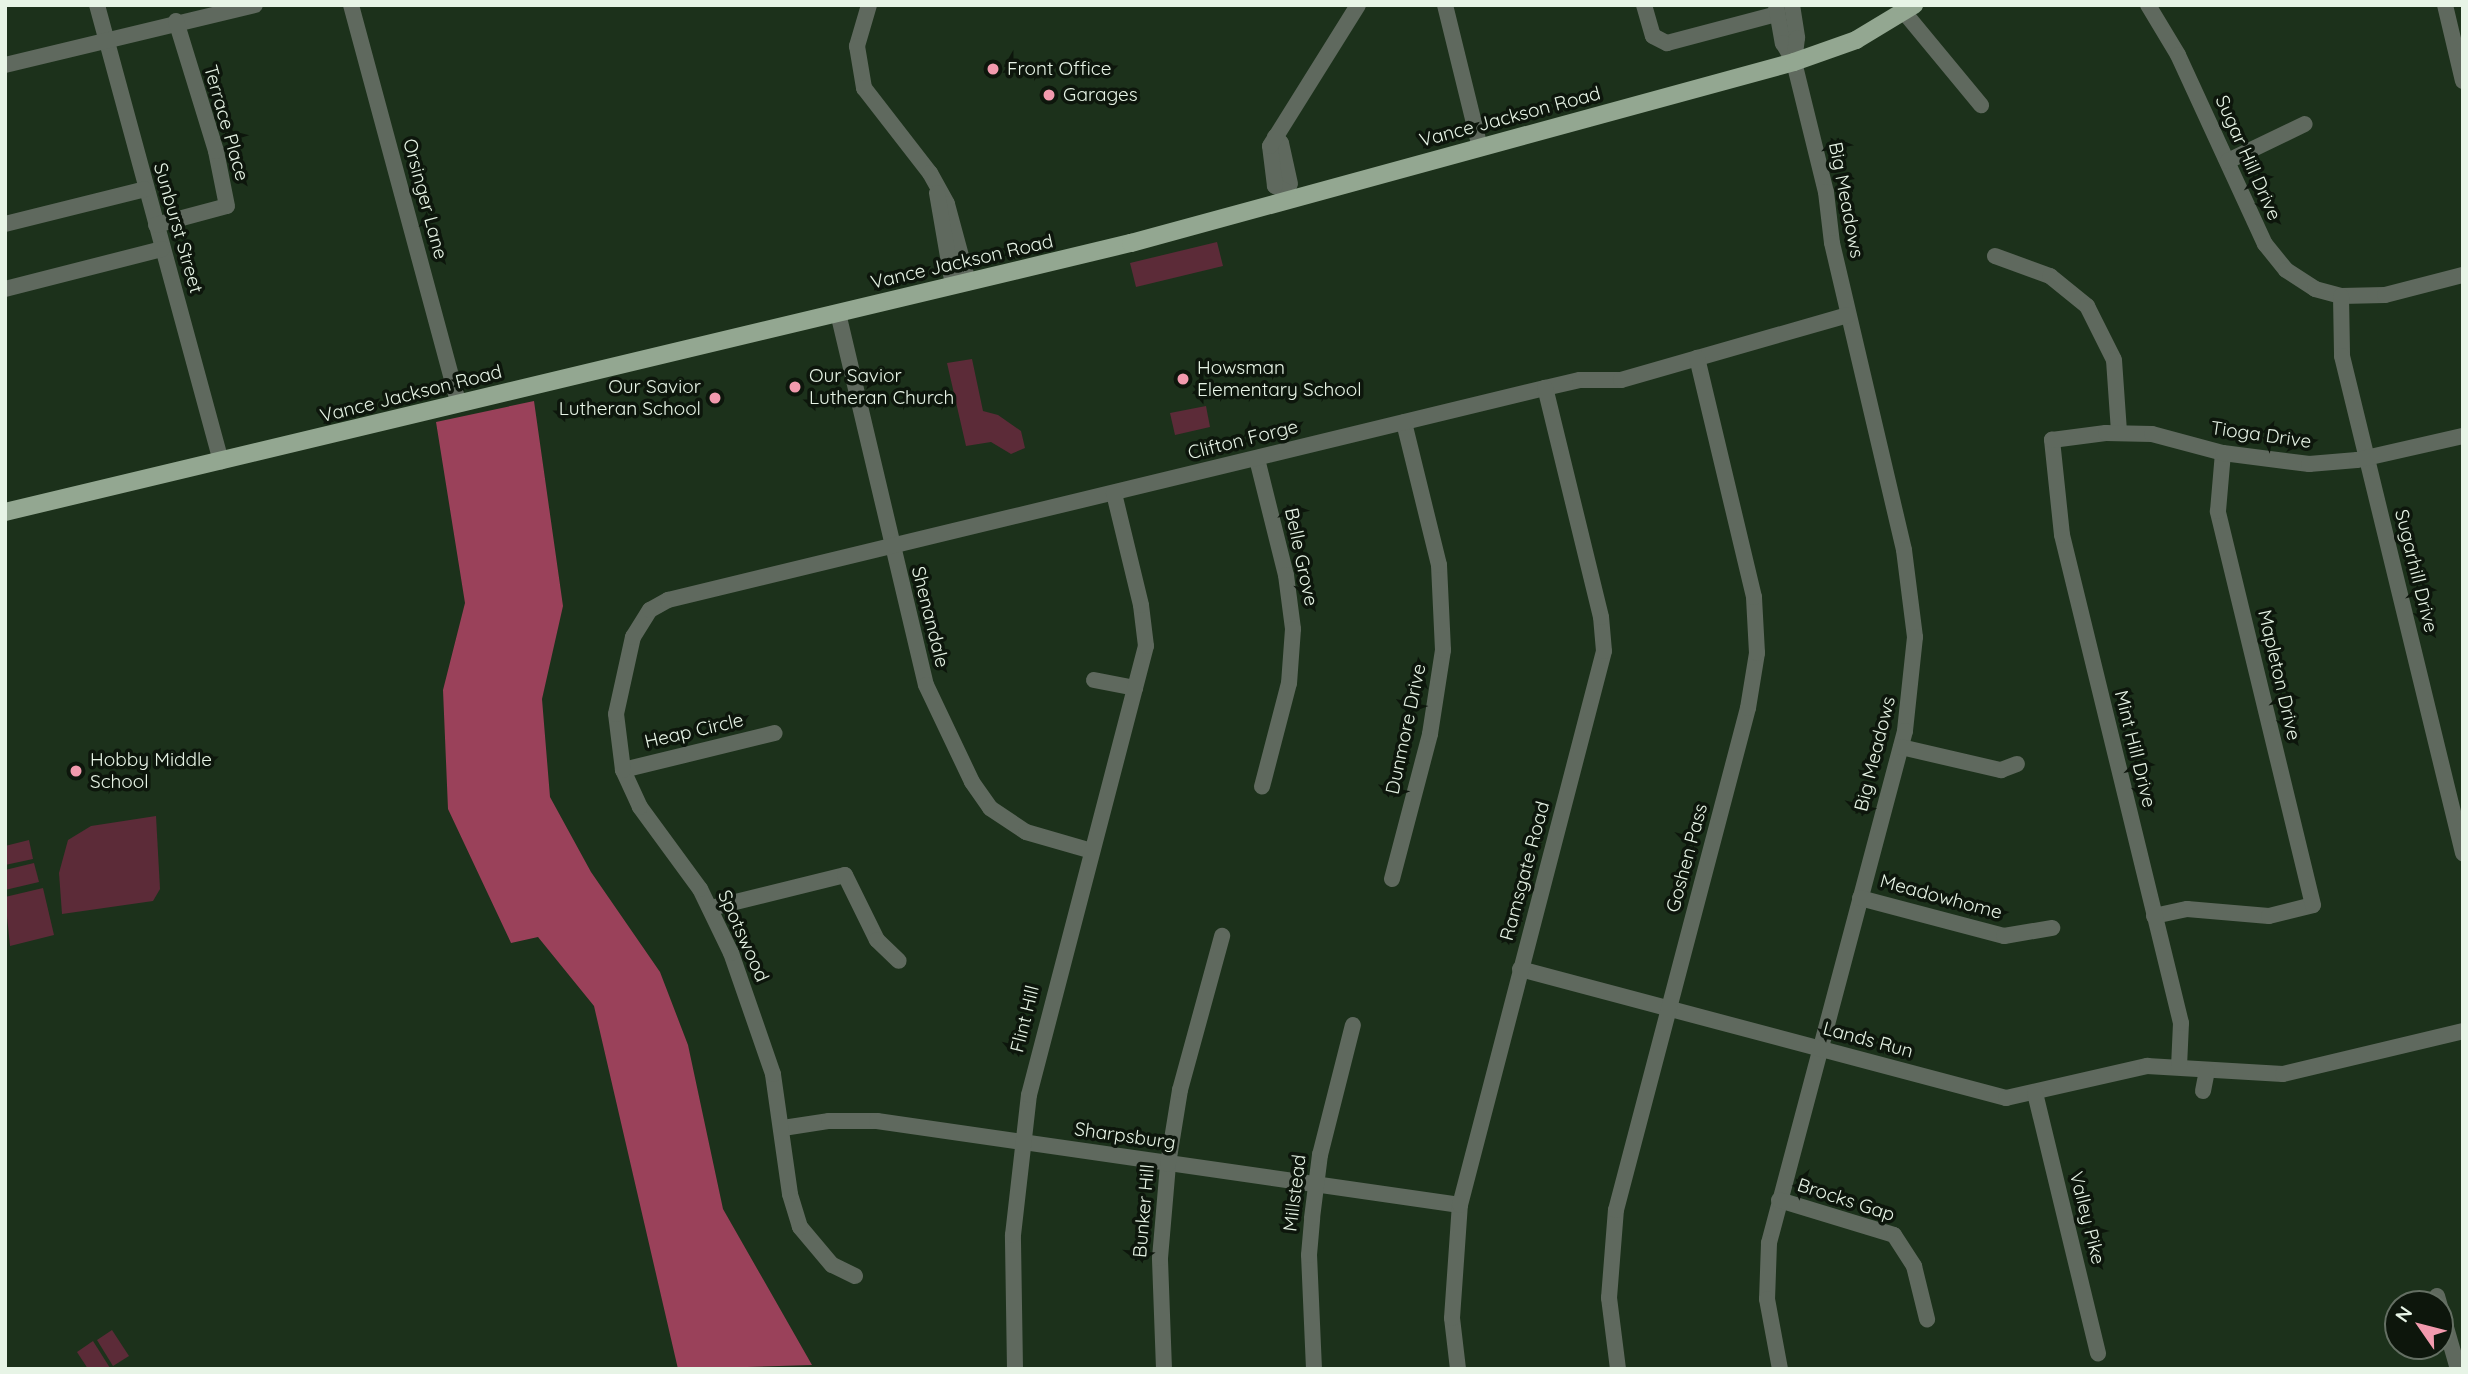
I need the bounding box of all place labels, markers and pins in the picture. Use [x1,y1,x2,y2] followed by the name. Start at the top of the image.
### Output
[1007,58,1111,80] place label: Front Office
[985,61,1001,77] marker: Front Office
[1063,84,1138,106] place label: Garages
[1041,87,1057,103] marker: Garages
[1197,357,1362,401] place label: Howsman Elementary School
[809,365,954,409] place label: Our Savior Lutheran Church
[1175,371,1191,387] marker: Howsman Elementary School
[559,376,701,420] place label: Our Savior Lutheran School
[787,379,803,395] marker: Our Savior Lutheran Church
[707,390,723,406] marker: Our Savior Lutheran School
[90,749,212,793] place label: Hobby Middle School
[68,763,84,779] marker: Hobby Middle School

